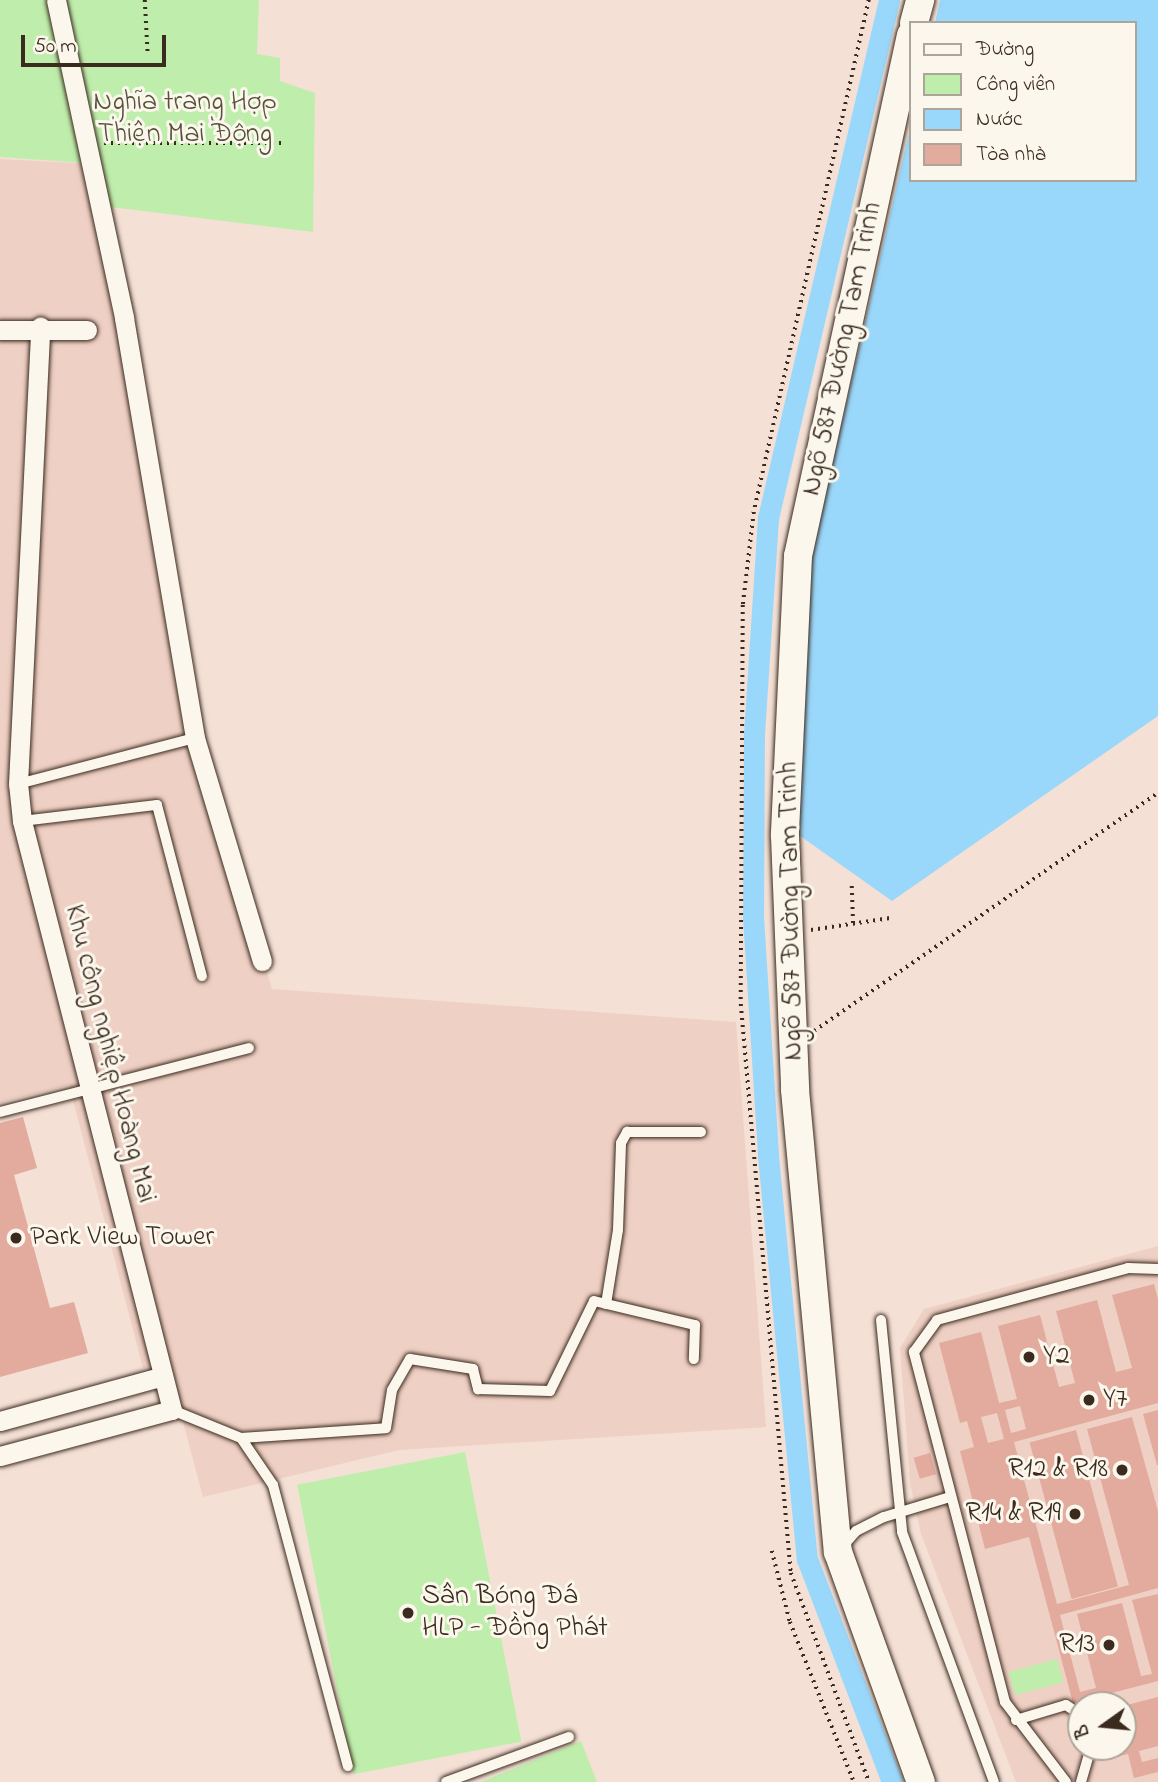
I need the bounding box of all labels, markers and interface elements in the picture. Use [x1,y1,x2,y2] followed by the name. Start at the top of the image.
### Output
[24,21,170,65] scale bar
[909,21,1137,182] legend
[34,32,77,62] text: 50 m
[976,35,1034,65] text: Đường
[976,70,1055,100] text: Công viên
[93,86,277,152] park label: Nghĩa trang Hợp Thiện Mai Động
[976,105,1022,135] text: Nước
[976,140,1046,170] text: Tòa nhà
[795,199,891,499] street label: Ngõ 587 Đường Tam Trinh
[773,761,811,1061] street label: Ngõ 587 Đường Tam Trinh
[56,901,162,1207] street label: Khu công nghiệp Hoàng Mai
[30,1221,214,1255] place label: Park View Tower
[8,1230,24,1246] marker: Park View Tower
[1043,1340,1070,1374] place label: Y2
[1021,1349,1037,1365] marker: Y2
[1103,1383,1127,1417] place label: Y7
[1081,1392,1097,1408] marker: Y7
[1008,1453,1108,1487] place label: R12 & R18
[1114,1462,1130,1478] marker: R12 & R18
[965,1497,1061,1531] place label: R14 & R19
[1067,1506,1083,1522] marker: R14 & R19
[422,1580,608,1646] place label: Sân Bóng Đá HLP - Đồng Phát
[400,1605,416,1621] marker: Sân Bóng Đá HLP - Đồng Phát
[1059,1628,1095,1662] place label: R13
[1101,1637,1117,1653] marker: R13
[1067,1691,1137,1761] north arrow
[1068,1721,1098,1741] text: B

